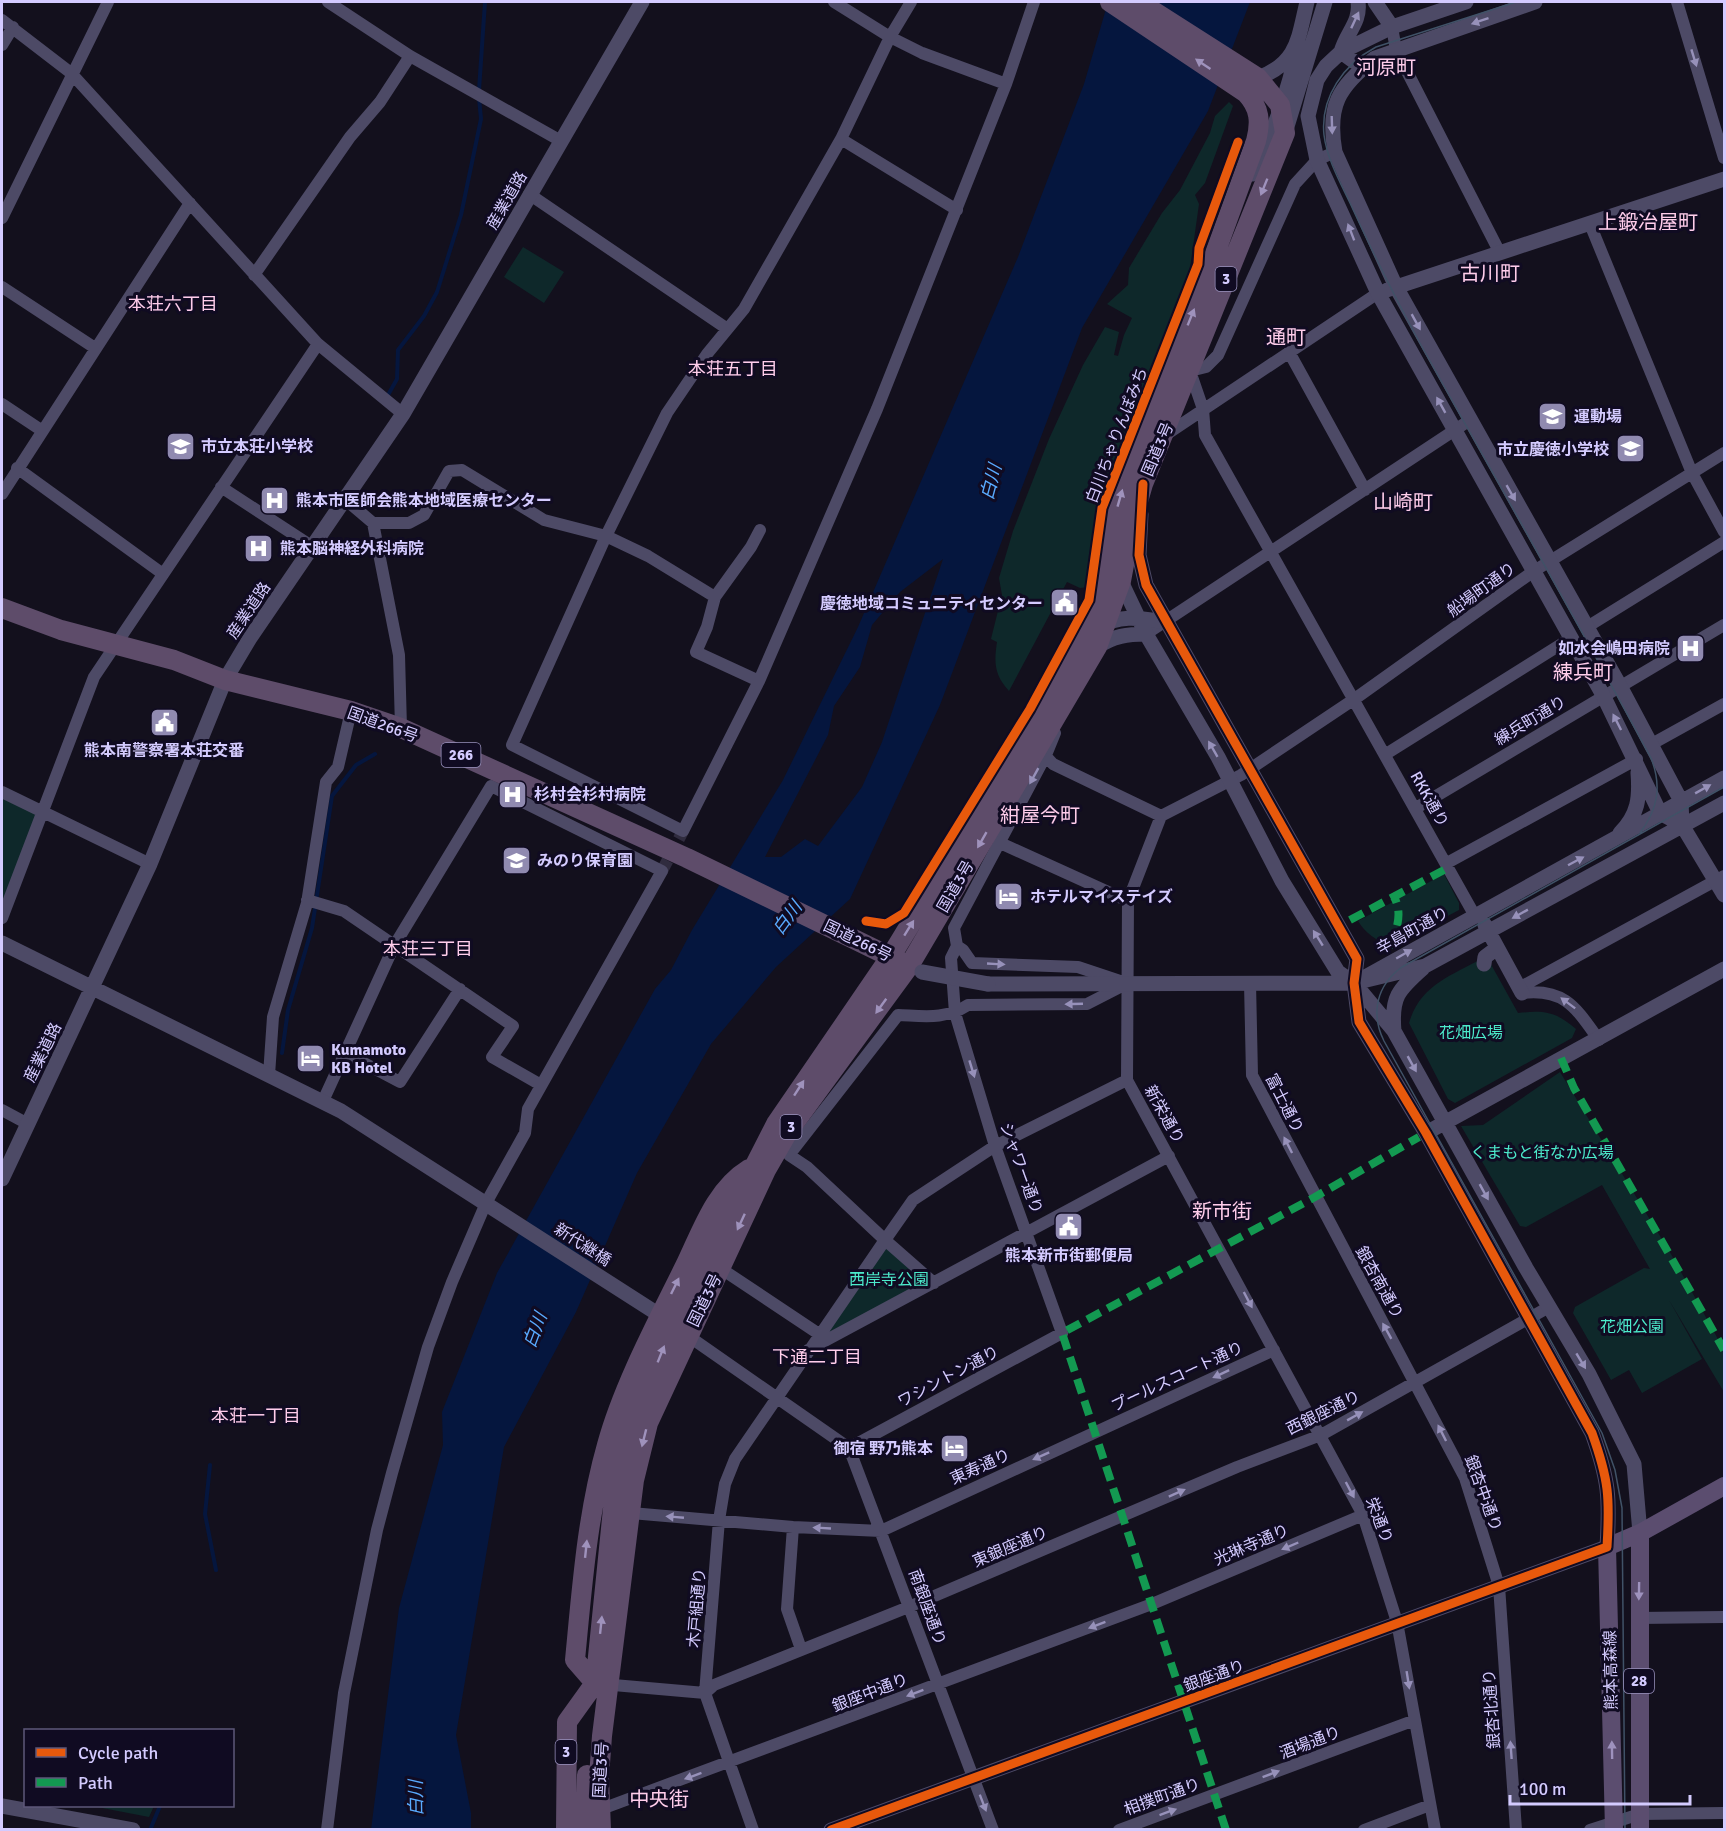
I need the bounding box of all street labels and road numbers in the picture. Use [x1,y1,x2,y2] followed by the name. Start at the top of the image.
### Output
[482,168,532,233] street label: 産業道路
[1216,267,1236,291] road number: 3
[1082,365,1152,506] street label: 白川ちゃりんぽみち
[1138,419,1178,479] street label: 国道3号
[1443,558,1520,621] street label: 船場町通り
[223,578,275,643] street label: 産業道路
[1491,692,1570,750] street label: 練兵町通り
[345,703,421,747] street label: 国道266号
[442,743,480,767] road number: 266
[1406,768,1453,831] street label: RKK通り
[933,857,979,916] street label: 国道3号
[1373,903,1452,959] street label: 辛島町通り
[820,916,895,966] street label: 国道266号
[20,1019,66,1086] street label: 産業道路
[1261,1070,1308,1137] street label: 富士通り
[1140,1082,1188,1147] street label: 新栄通り
[780,1115,802,1139] road number: 3
[995,1120,1047,1217] street label: シャワー通り
[550,1219,615,1271] street label: 新代継橋
[1351,1243,1407,1322] street label: 銀杏南通り
[683,1271,726,1330] street label: 国道3号
[1108,1337,1247,1416] street label: プールスコート通り
[894,1342,1003,1412] street label: ワシントン通り
[1283,1386,1364,1439] street label: 西銀座通り
[947,1445,1014,1489] street label: 東寿通り
[1460,1452,1506,1534] street label: 銀杏中通り
[1361,1494,1397,1546] street label: 栄通り
[1211,1520,1292,1570] street label: 光琳寺通り
[970,1522,1051,1572] street label: 東銀座通り
[904,1566,950,1648] street label: 南銀座通り
[684,1567,710,1649] street label: 木戸組通り
[1600,1630,1622,1710] street label: 熊本高森線
[1181,1656,1248,1696] street label: 銀座通り
[1479,1668,1505,1750] street label: 銀杏北通り
[829,1669,911,1717] street label: 銀座中通り
[1624,1669,1654,1693] road number: 28
[1277,1722,1344,1764] street label: 酒場通り
[556,1740,576,1764] road number: 3
[590,1741,612,1799] street label: 国道3号
[1121,1774,1203,1820] street label: 相撲町通り

